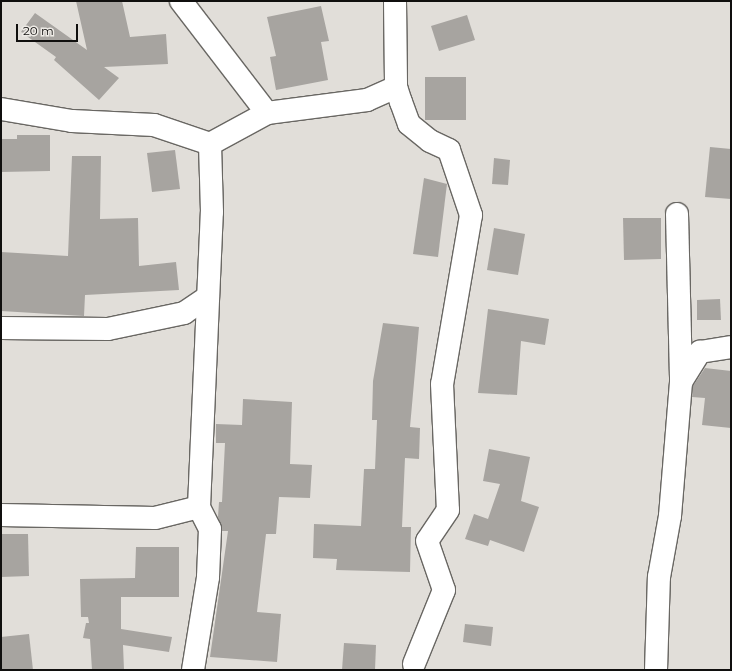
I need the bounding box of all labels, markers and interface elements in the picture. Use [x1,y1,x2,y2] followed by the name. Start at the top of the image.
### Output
[18,16,80,42] scale bar
[23,23,54,38] text: 20 m

